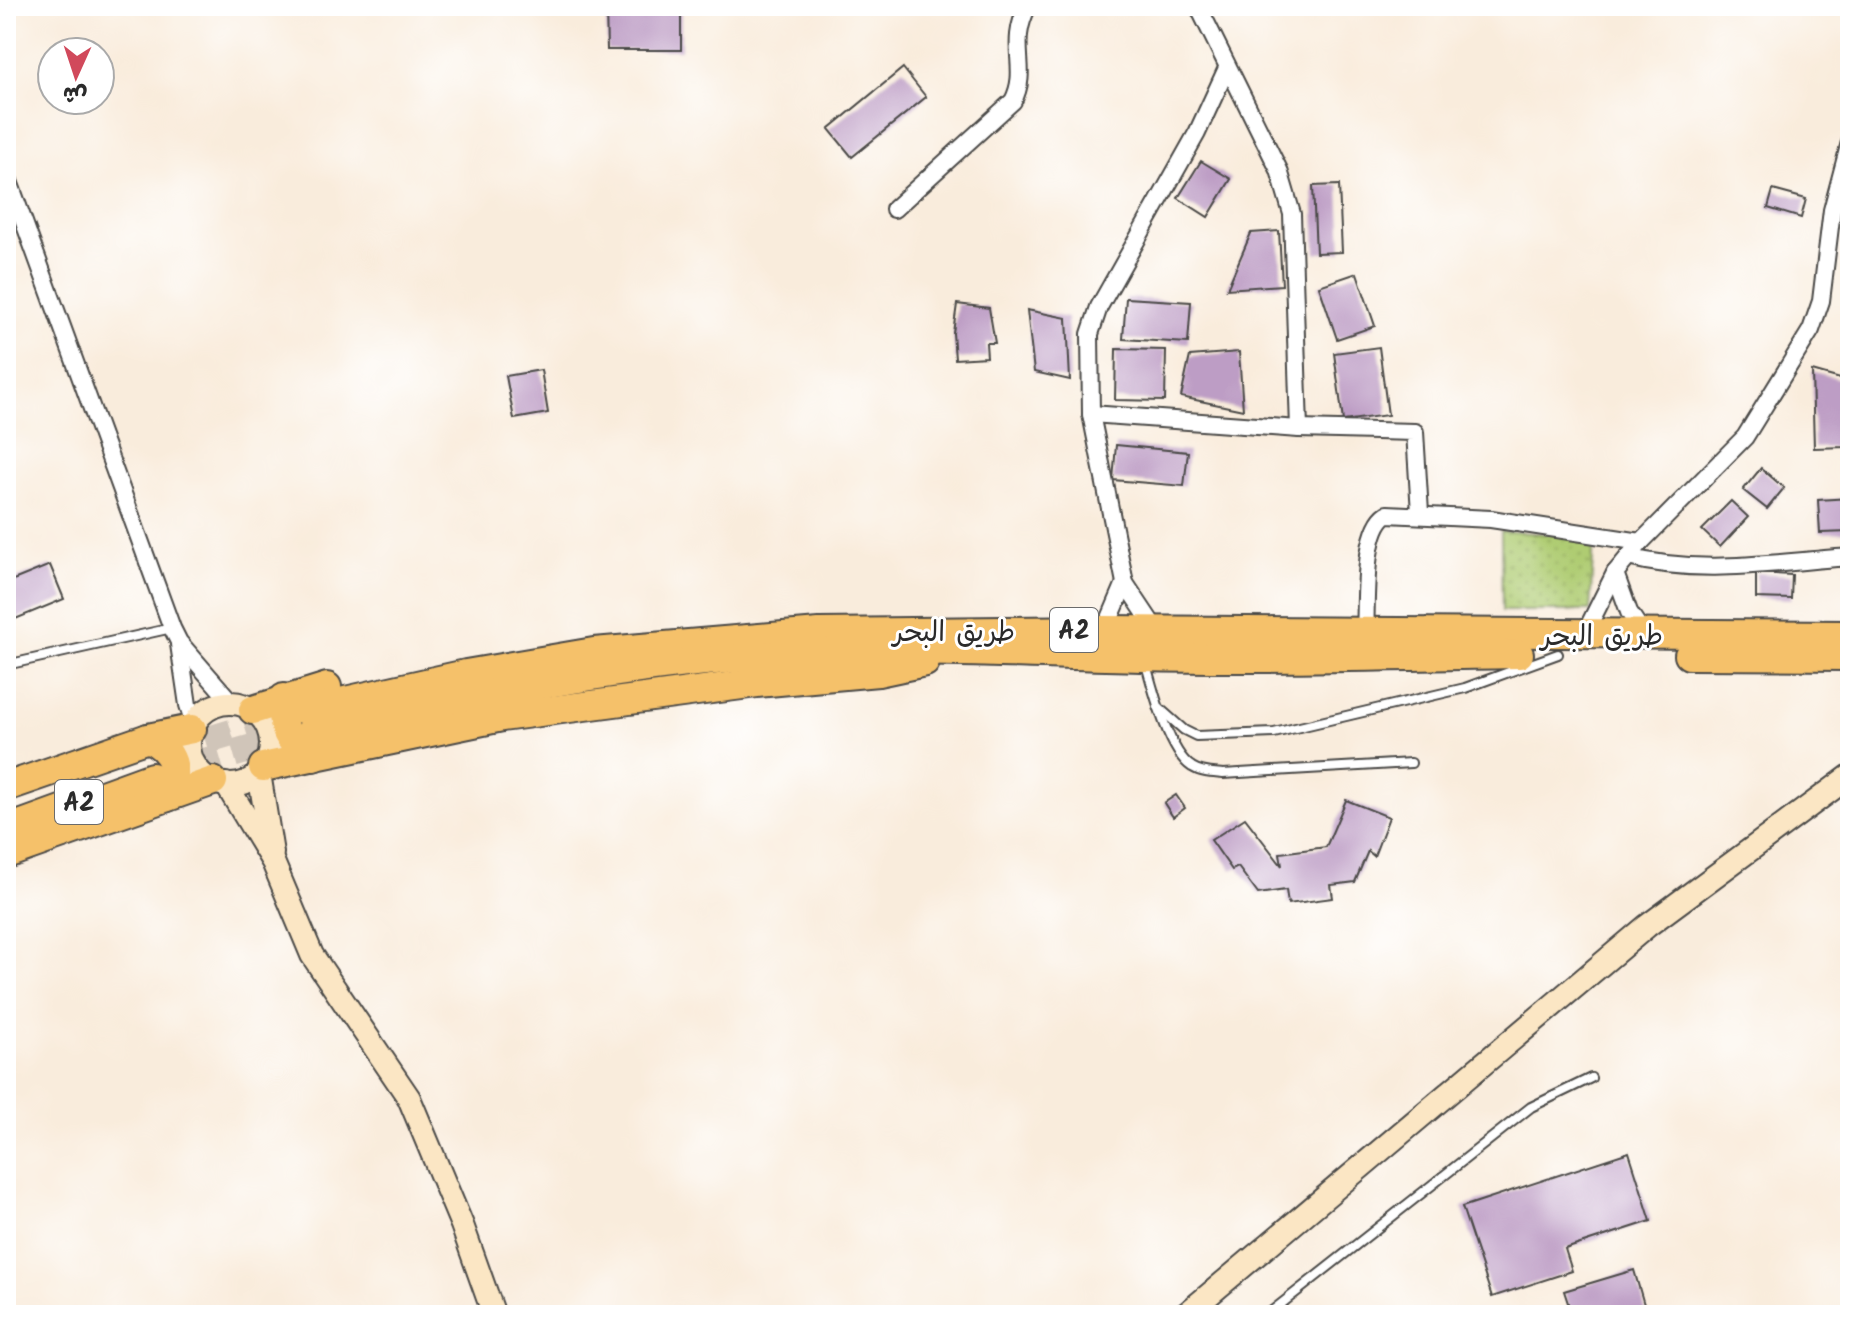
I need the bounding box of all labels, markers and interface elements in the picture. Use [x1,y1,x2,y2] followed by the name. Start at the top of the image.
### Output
[36,36,116,116] north arrow
[62,75,88,112] text: ش
[1050,608,1098,652] road number: A2
[891,611,1015,656] street label: طريق البحر
[1539,615,1663,660] street label: طريق البحر
[55,780,103,824] road number: A2

